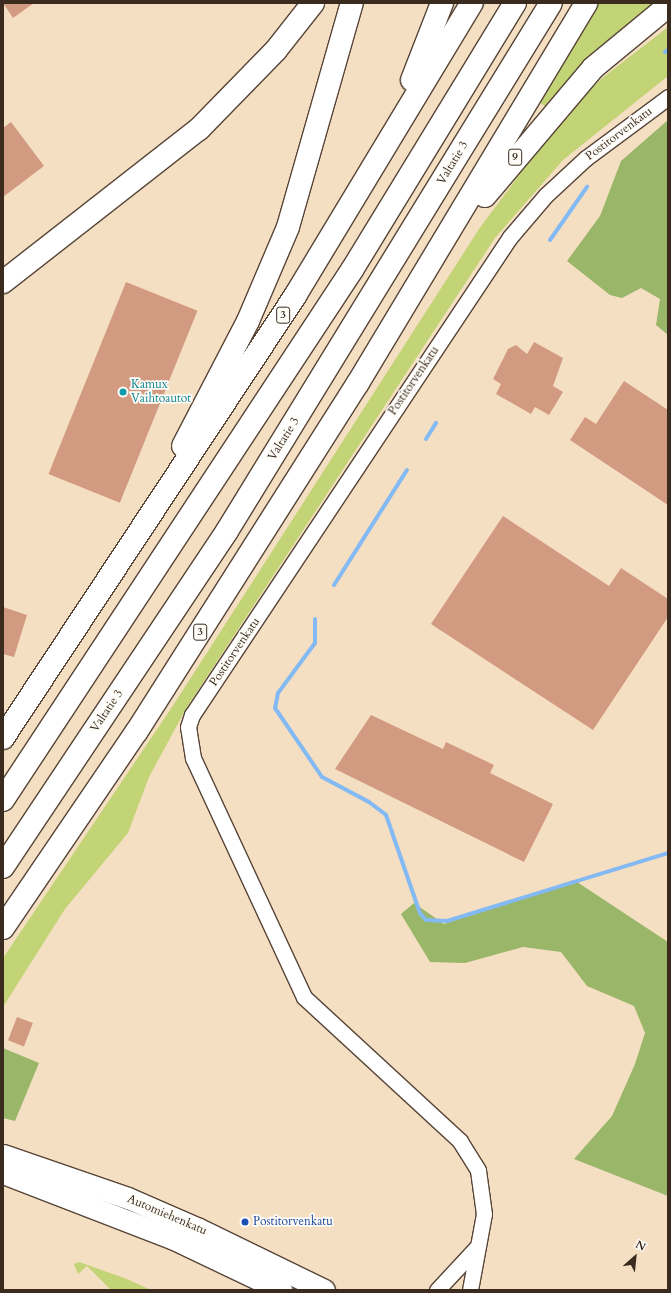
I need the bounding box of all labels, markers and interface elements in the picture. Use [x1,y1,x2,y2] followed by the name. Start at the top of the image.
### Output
[583,104,655,164] street label: Postitorvenkatu
[434,139,472,187] street label: Valtatie 3
[508,148,522,166] road number: 9
[276,306,290,324] road number: 3
[386,344,442,418] street label: Postitorvenkatu
[131,378,191,406] place label: Kamux Vaihtoautot
[118,387,128,397] marker: Kamux Vaihtoautot
[265,415,303,463] street label: Valtatie 3
[207,615,263,689] street label: Postitorvenkatu
[193,623,207,641] road number: 3
[88,687,126,735] street label: Valtatie 3
[125,1192,209,1238] street label: Automiehenkatu
[253,1215,333,1229] place label: Postitorvenkatu
[240,1217,250,1227] marker: Postitorvenkatu
[615,1237,655,1277] north arrow
[633,1237,648,1255] text: N

